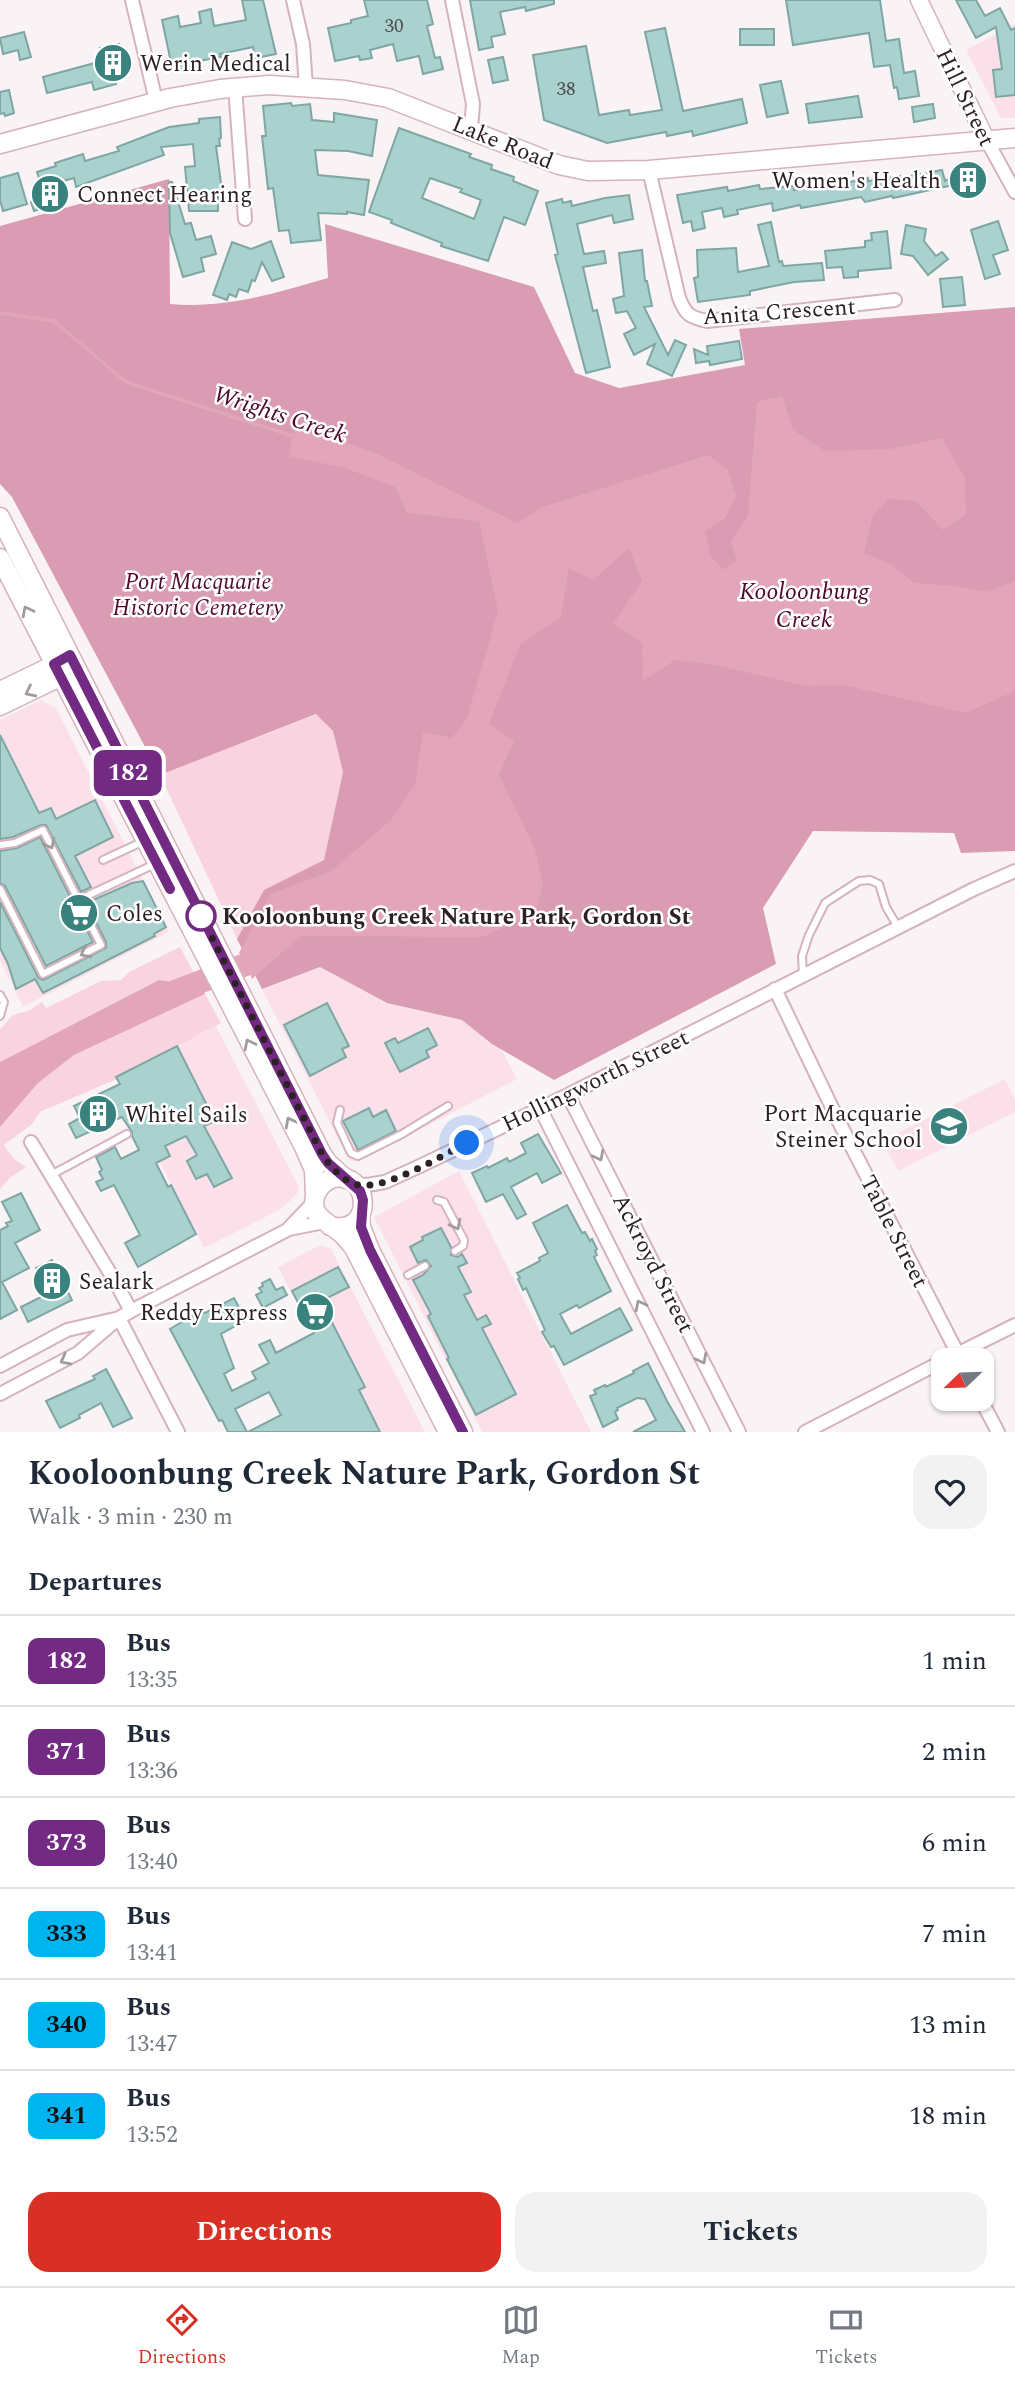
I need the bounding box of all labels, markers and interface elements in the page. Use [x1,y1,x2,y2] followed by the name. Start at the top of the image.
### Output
[384,12,404,41] house number: 30
[92,42,134,84] building icon: Werin Medical
[926,43,1003,153] street label: Hill Street
[140,47,291,82] place label: Werin Medical
[556,75,576,104] house number: 38
[446,107,559,180] street label: Lake Road
[947,159,989,201] building icon: Women's Health
[771,164,941,199] place label: Women's Health
[29,173,71,215] building icon: Connect Hearing
[77,178,252,213] place label: Connect Hearing
[701,290,857,335] street label: Anita Crescent
[208,376,351,453] water label: Wrights Creek
[113,565,284,626] park label: Port Macquarie Historic Cemetery
[739,574,870,638] water label: Kooloonbung Creek
[22,606,35,618] one-way arrow
[25,684,37,698] one-way arrow
[88,750,168,796] line badge: 182
[108,755,148,791] text: 182
[42,837,56,849] one-way arrow
[58,892,100,934] supermarket icon: Coles
[106,897,163,932] place label: Coles
[222,900,691,935] place label: Kooloonbung Creek Nature Park, Gordon St
[186,901,216,931] marker: Kooloonbung Creek Nature Park, Gordon St
[80,944,92,958] one-way arrow
[496,1021,695,1142] street label: Hollingworth Street
[244,1039,258,1052] one-way arrow
[77,1093,119,1135] building icon: Whitel Sails
[764,1097,922,1158] place label: Port Macquarie Steiner School
[125,1098,248,1133] place label: Whitel Sails
[928,1105,970,1147] school or university icon: Port Macquarie Steiner School
[285,1117,298,1129] one-way arrow
[449,1125,484,1160] your location
[591,1149,605,1161] one-way arrow
[850,1169,937,1294] street label: Table Street
[603,1188,703,1339] street label: Ackroyd Street
[447,1217,461,1230] one-way arrow
[31,1260,73,1302] building icon: Sealark
[79,1265,154,1300] place label: Sealark
[294,1291,336,1333] supermarket icon: Reddy Express
[140,1296,288,1331] place label: Reddy Express
[634,1300,648,1312] one-way arrow
[931,1348,994,1410] north arrow
[931,1348,994,1411] map controls
[60,1351,72,1365] one-way arrow
[693,1352,707,1364] one-way arrow
[28,1449,700,1499] text: Kooloonbung Creek Nature Park, Gordon St
[913,1455,987,1529] button: heart
[28,1500,233,1535] text: Walk · 3 min · 230 m
[28,1562,162,1602] text: Departures
[126,1623,171,1663] text: Bus
[922,1641,987,1681] text: 1 min
[46,1643,87,1679] text: 182
[126,1663,178,1698] text: 13:35
[126,1714,171,1754] text: Bus
[922,1732,987,1772] text: 2 min
[46,1734,87,1770] text: 371
[126,1754,178,1789] text: 13:36
[126,1805,171,1845] text: Bus
[922,1823,987,1863] text: 6 min
[46,1825,87,1861] text: 373
[126,1845,178,1880] text: 13:40
[126,1896,171,1936] text: Bus
[922,1914,987,1954] text: 7 min
[46,1916,87,1952] text: 333
[126,1936,178,1971] text: 13:41
[126,1987,171,2027] text: Bus
[909,2005,987,2045] text: 13 min
[46,2007,87,2043] text: 340
[126,2027,178,2062] text: 13:47
[126,2078,171,2118] text: Bus
[909,2096,987,2136] text: 18 min
[46,2098,87,2134] text: 341
[126,2118,178,2153] text: 13:52
[28,2192,501,2272] button: Directions
[515,2192,987,2272] button: Tickets
[138,2301,226,2372] tab: Directions
[502,2301,540,2372] tab: Map
[815,2301,877,2372] tab: Tickets

